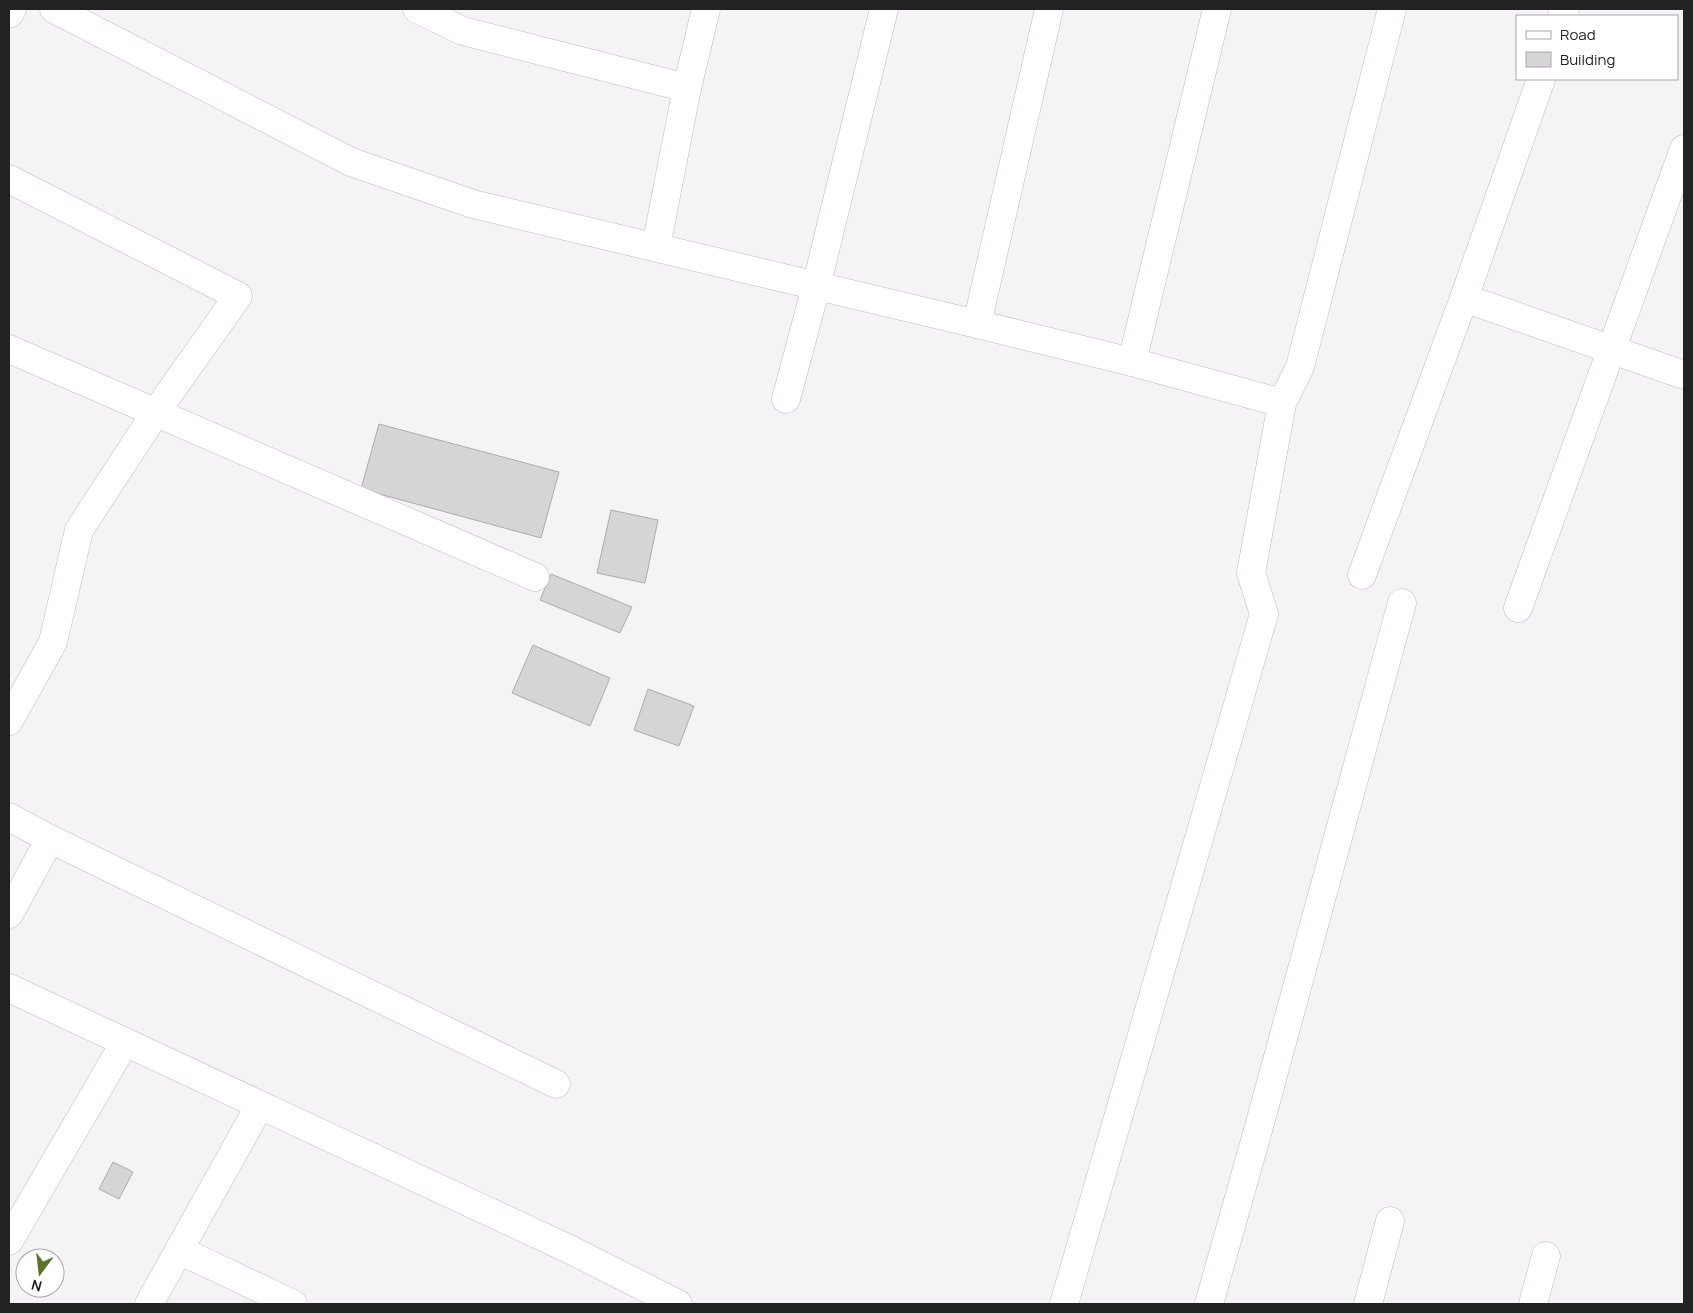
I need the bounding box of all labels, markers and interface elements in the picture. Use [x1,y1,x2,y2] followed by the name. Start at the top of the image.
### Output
[1516,15,1678,80] legend
[1560,24,1596,45] text: Road
[1560,49,1615,70] text: Building
[15,1248,65,1298] north arrow
[29,1276,44,1297] text: N

